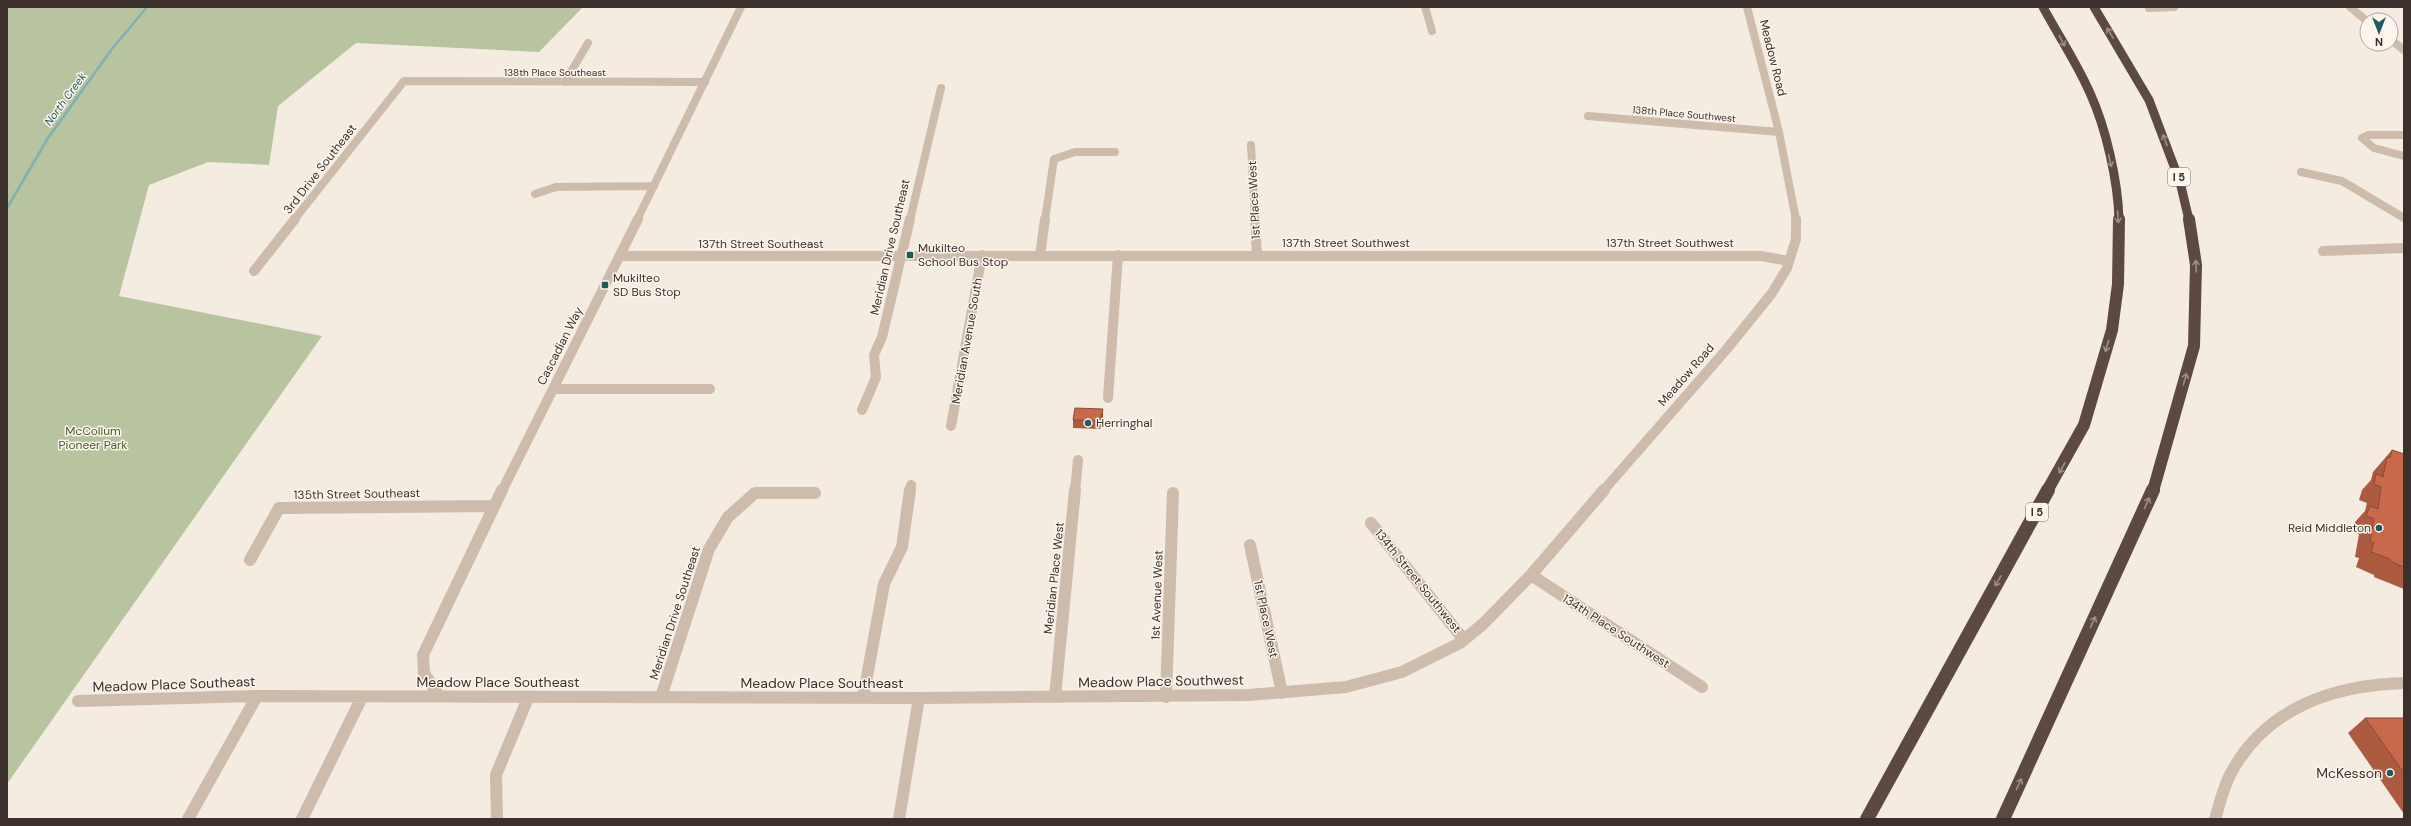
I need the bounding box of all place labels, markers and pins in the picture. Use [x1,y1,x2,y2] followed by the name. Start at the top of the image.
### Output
[918,240,1008,270] place label: Mukilteo School Bus Stop
[905,250,915,260] marker: Mukilteo School Bus Stop
[613,270,681,300] place label: Mukilteo SD Bus Stop
[600,280,610,290] marker: Mukilteo SD Bus Stop
[1096,415,1152,431] place label: Herringhal
[1083,418,1093,428] marker: Herringhal
[2288,520,2371,536] place label: Reid Middleton
[2374,523,2384,533] marker: Reid Middleton
[2316,764,2382,782] place label: McKesson
[2385,768,2395,778] marker: McKesson

